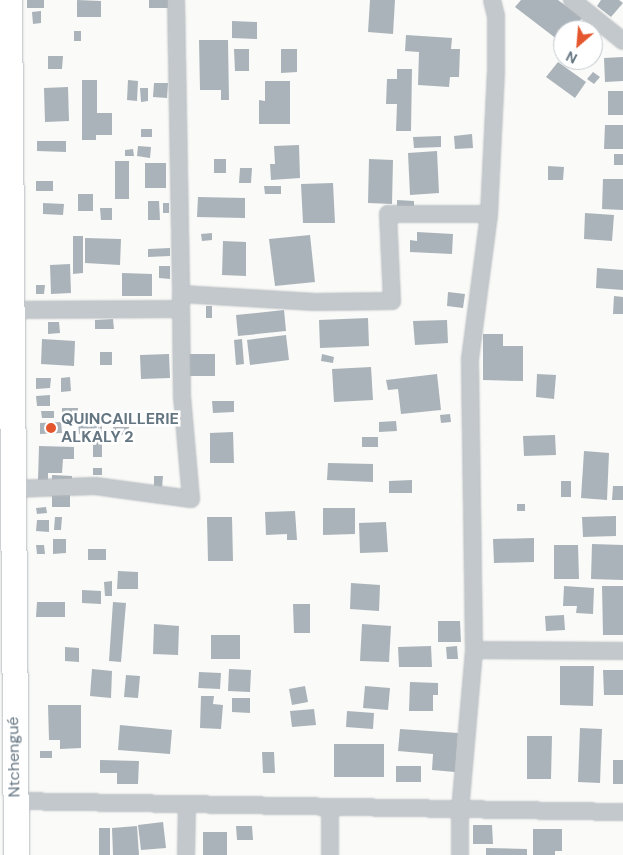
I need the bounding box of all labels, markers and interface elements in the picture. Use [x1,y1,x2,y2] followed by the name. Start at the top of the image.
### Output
[553,20,603,70] north arrow
[563,47,580,68] text: N
[61,409,179,447] place label: QUINCAILLERIE ALKALY 2
[45,422,57,434] marker: QUINCAILLERIE ALKALY 2
[4,716,24,798] street label: Ntchengué

